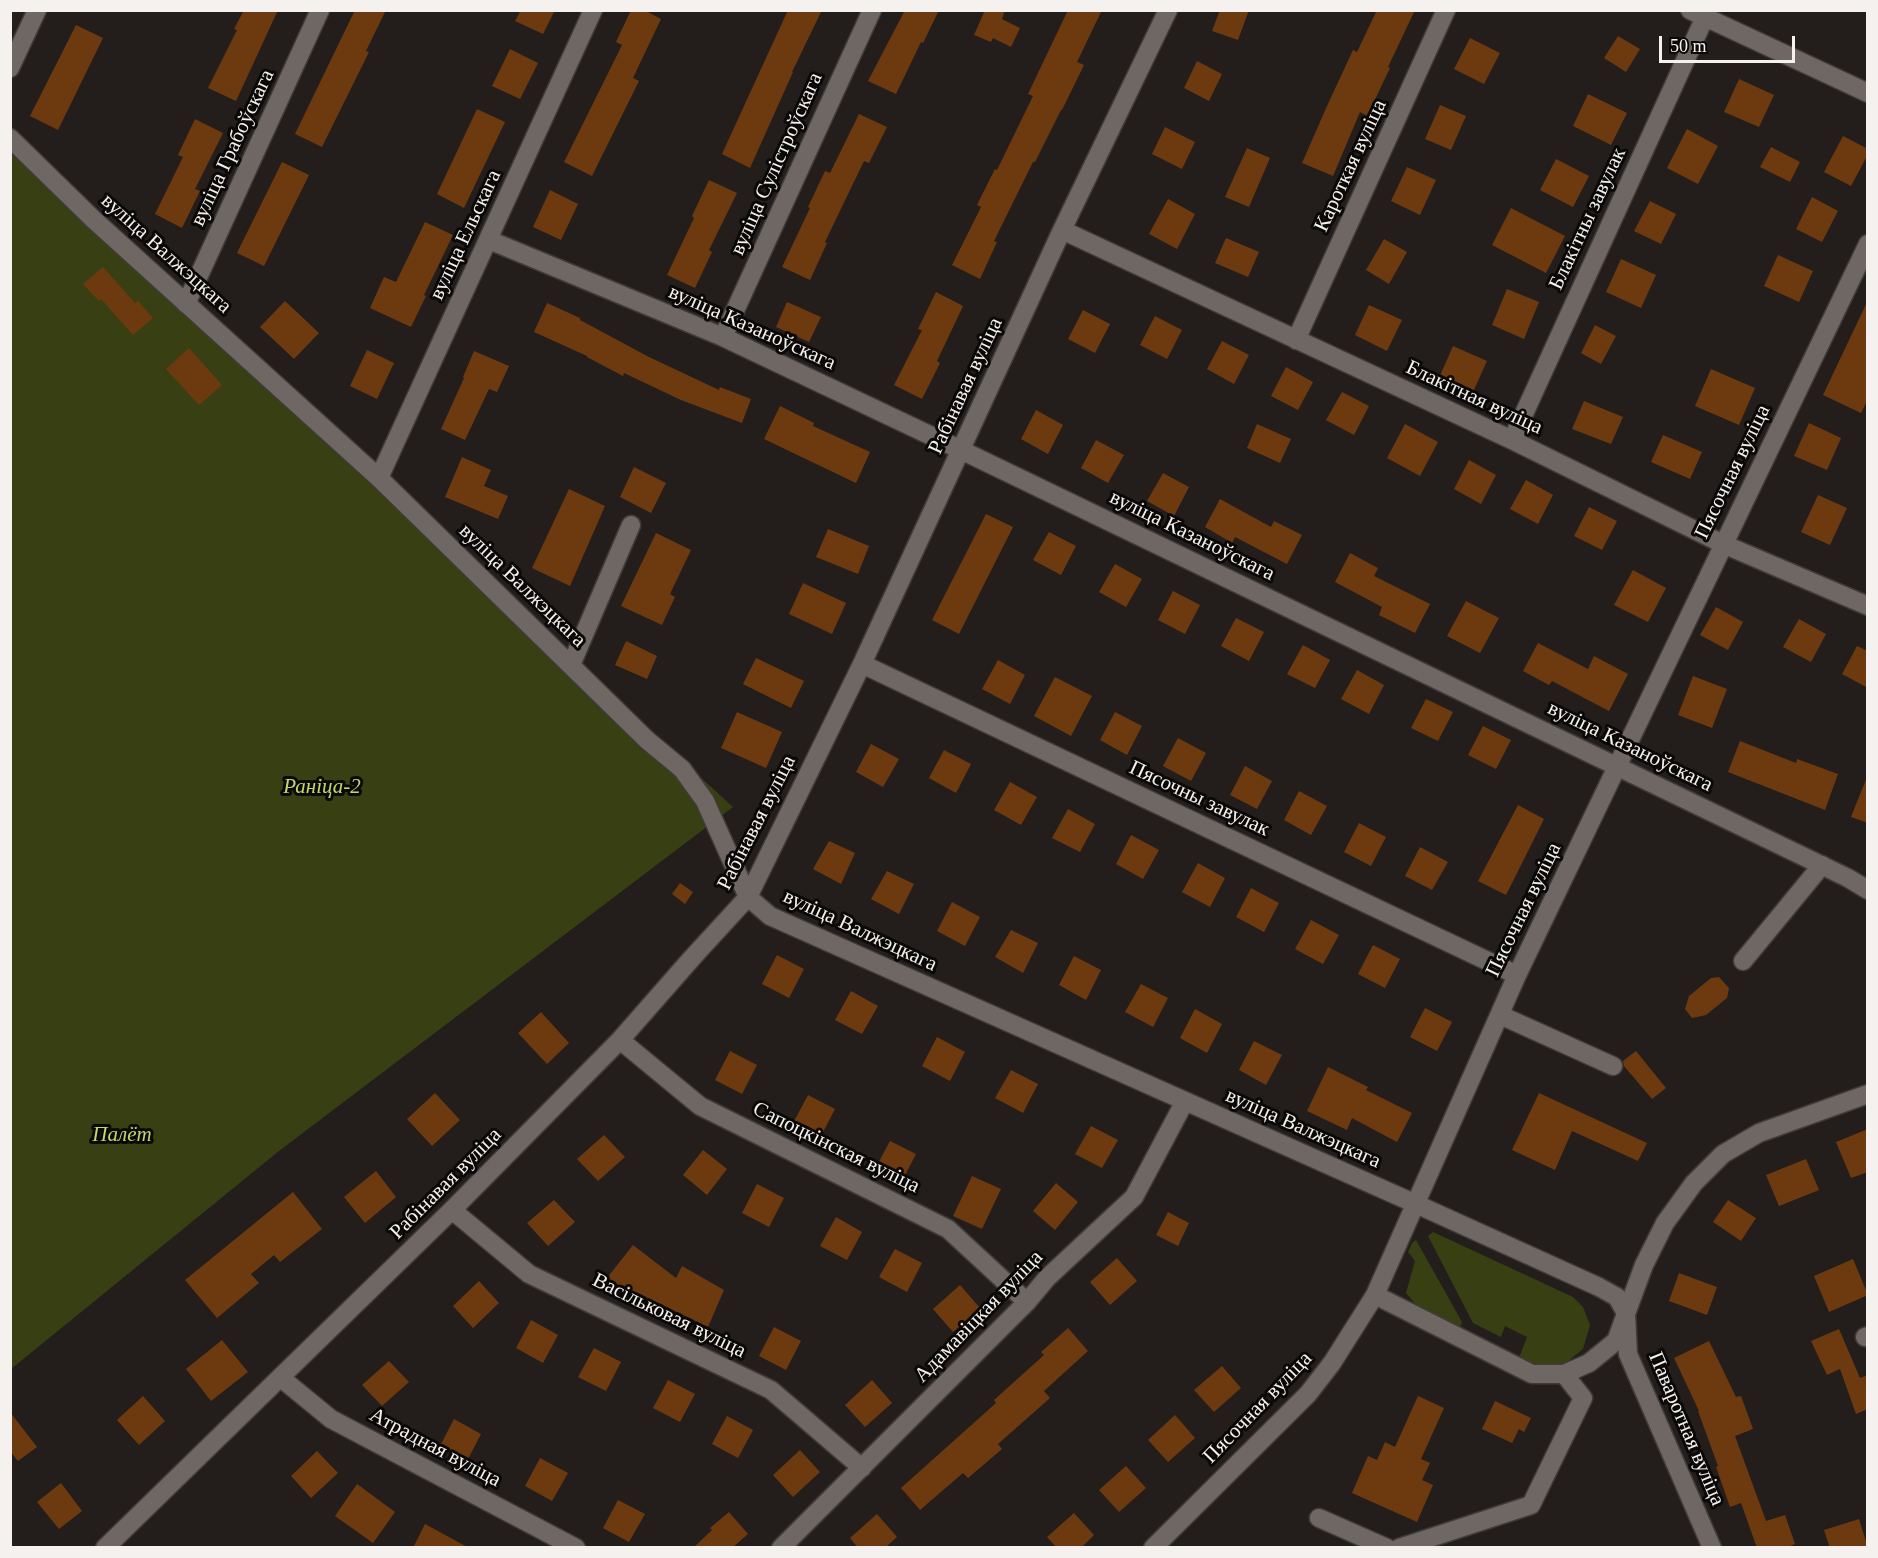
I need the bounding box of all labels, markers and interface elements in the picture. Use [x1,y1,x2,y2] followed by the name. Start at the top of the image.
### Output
[1662,24,1798,62] scale bar
[1670,36,1707,56] text: 50 m
[186,66,280,230] street label: вуліца Грабоўскага
[725,69,829,259] street label: вуліца Сулістроўскага
[1309,96,1393,236] street label: Кароткая вуліца
[1544,144,1632,294] street label: Блакітны завулак
[425,166,507,304] street label: вуліца Ельскага
[96,189,236,319] street label: вуліца Валжэцкага
[665,280,839,376] street label: вуліца Казаноўскага
[923,314,1009,458] street label: Рабінавая вуліца
[1402,355,1546,441] street label: Блакітная вуліца
[1690,401,1776,543] street label: Пясочная вуліца
[1105,485,1279,587] street label: вуліца Казаноўскага
[453,519,591,653] street label: вуліца Валжэцкага
[1543,696,1717,798] street label: вуліца Казаноўскага
[712,752,802,894] street label: Рабінавая вуліца
[1125,756,1273,842] street label: Пясочны завулак
[283,774,361,800] park label: Раніца-2
[1481,839,1567,981] street label: Пясочная вуліца
[779,884,941,978] street label: вуліца Валжэцкага
[1222,1084,1384,1174] street label: вуліца Валжэцкага
[749,1097,923,1199] street label: Сапоцкінская вуліца
[92,1122,152,1148] park label: Палёт
[385,1123,507,1245] street label: Рабінавая вуліца
[909,1246,1049,1388] street label: Адамавіцкая вуліца
[588,1268,750,1364] street label: Васільковая вуліца
[1198,1347,1318,1469] street label: Пясочная вуліца
[1642,1348,1730,1510] street label: Паваротная вуліца
[365,1403,505,1493] street label: Атрадная вуліца

